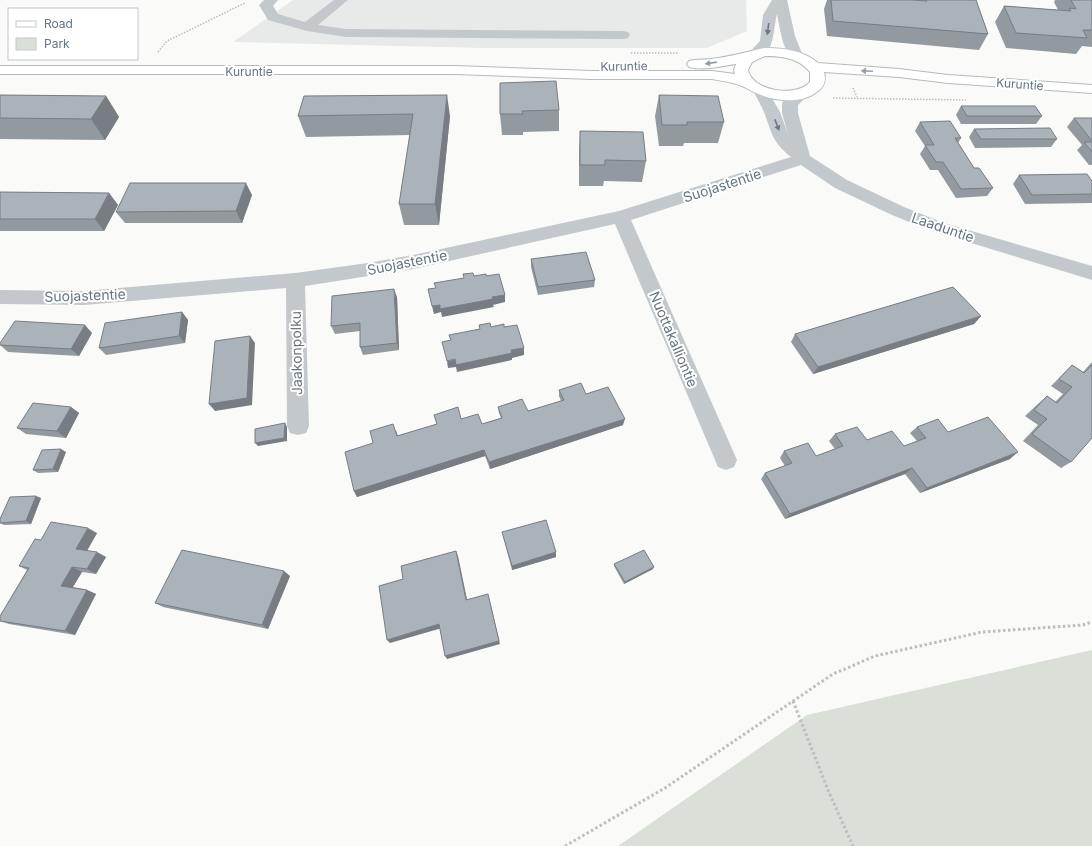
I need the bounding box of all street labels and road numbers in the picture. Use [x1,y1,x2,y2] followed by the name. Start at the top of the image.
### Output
[600,58,648,74] street label: Kuruntie
[225,64,273,79] street label: Kuruntie
[996,75,1044,93] street label: Kuruntie
[681,164,763,206] street label: Suojastentie
[910,208,976,246] street label: Laaduntie
[365,246,449,278] street label: Suojastentie
[44,285,126,305] street label: Suojastentie
[646,289,702,389] street label: Nuottakalliontie
[287,311,305,395] street label: Jaakonpolku

